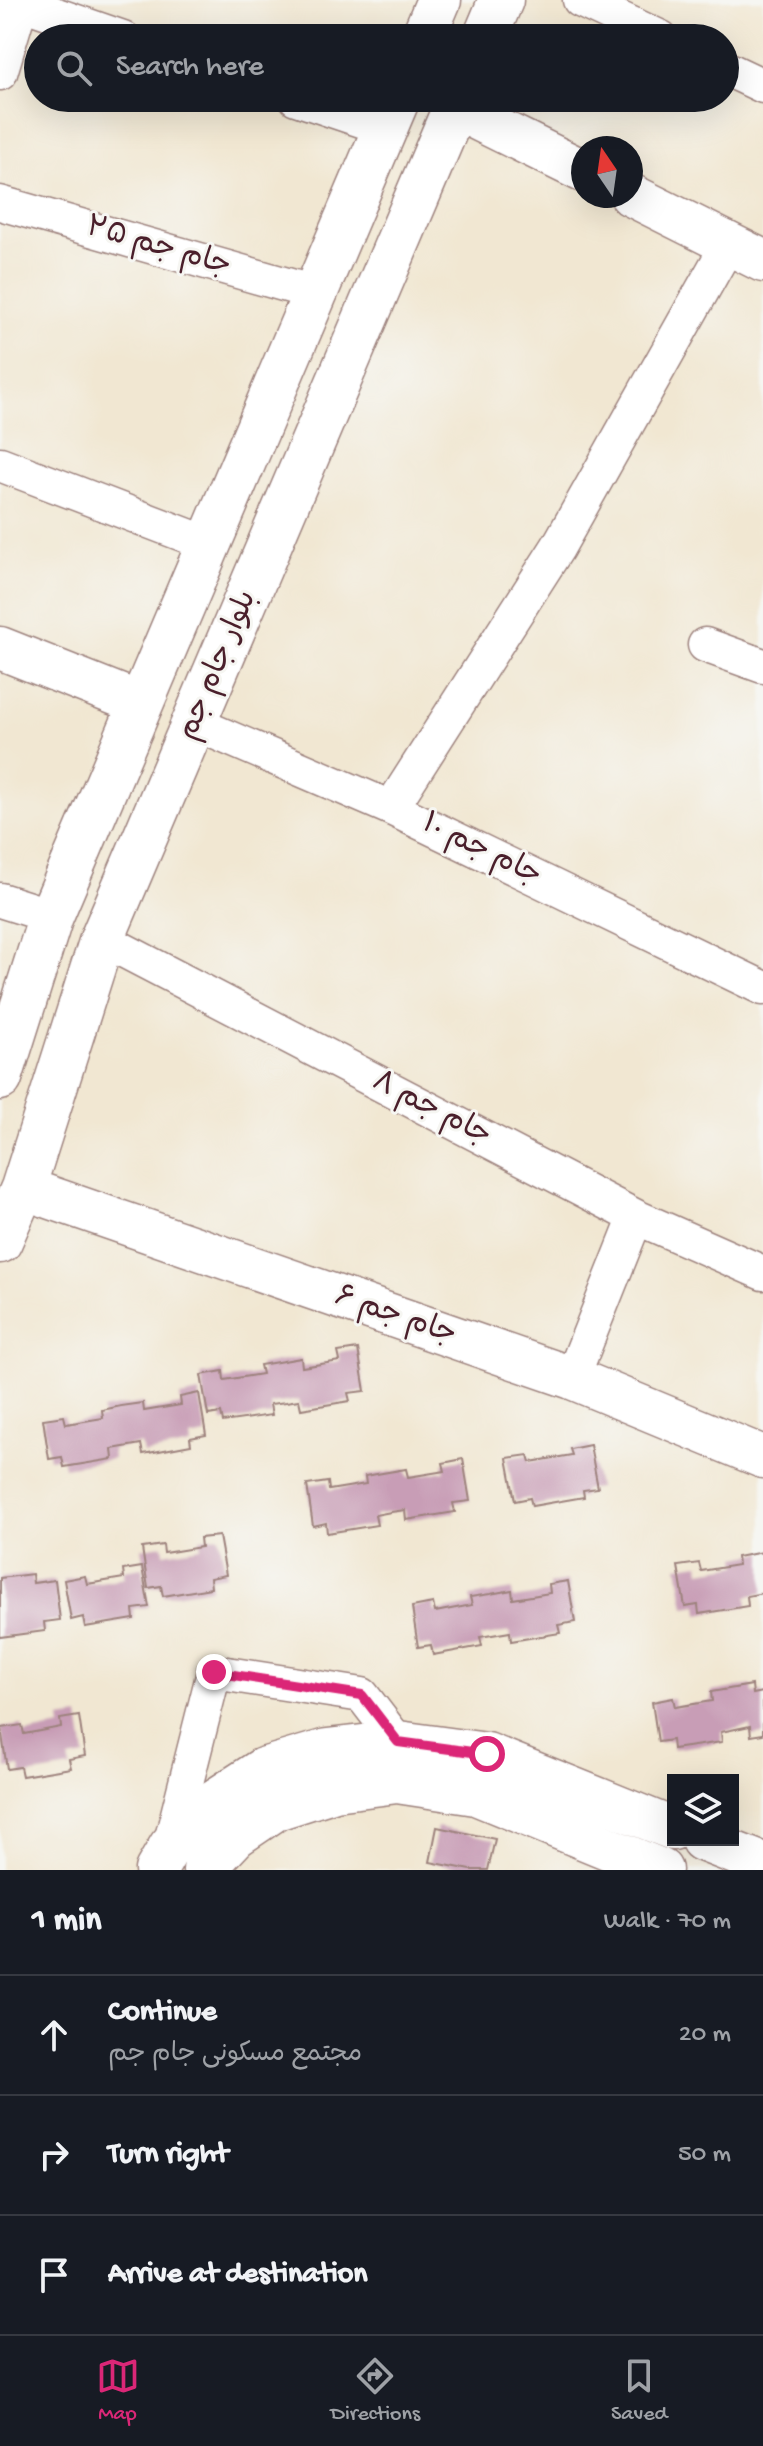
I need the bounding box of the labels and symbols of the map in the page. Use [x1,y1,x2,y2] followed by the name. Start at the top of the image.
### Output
[571,136,643,208] north arrow
[81,211,235,285] street label: جام جم ۲۵
[172,586,266,746] street label: بلوار جام جم
[415,807,547,895] street label: جام جم ۱۰
[366,1065,496,1155] street label: جام جم ۸
[330,1280,460,1354] street label: جام جم ۶
[196,1654,232,1690] route end
[469,1736,505,1772] route start

